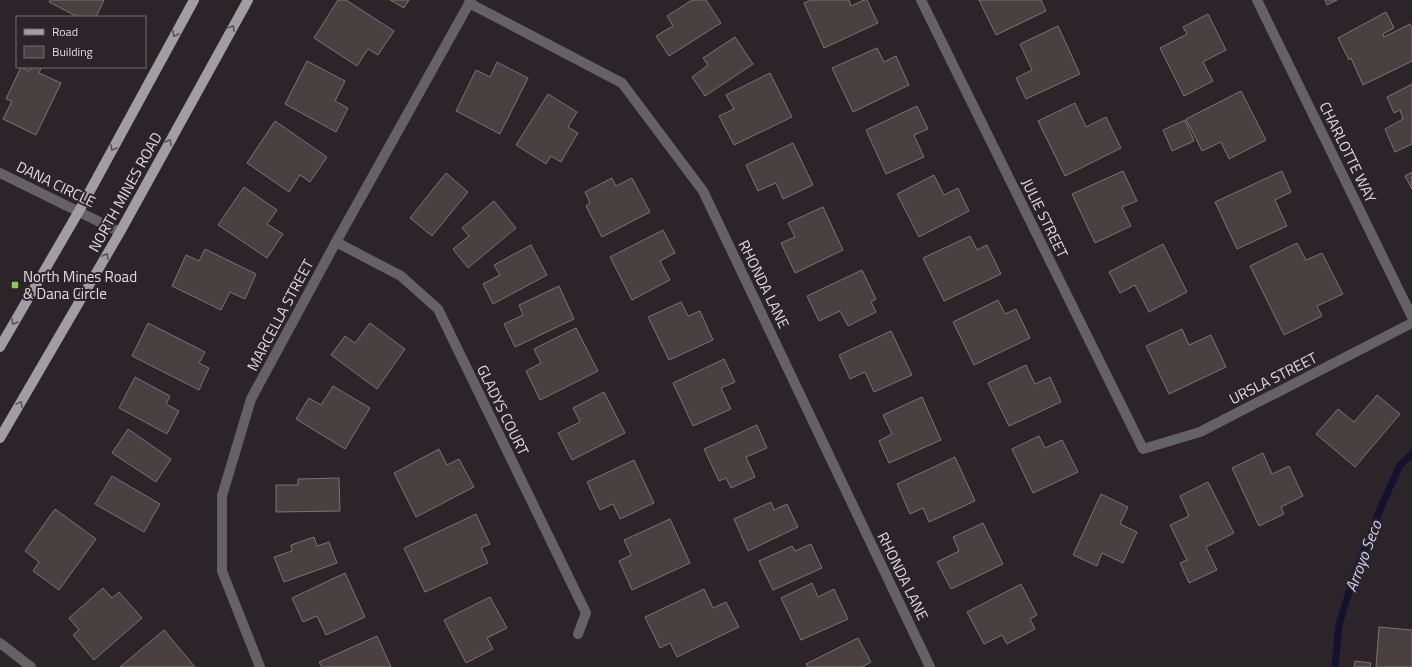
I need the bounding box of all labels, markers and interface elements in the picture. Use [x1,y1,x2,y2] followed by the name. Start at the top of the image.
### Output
[16,16,146,68] legend
[52,22,78,41] text: Road
[228,25,235,32] one-way arrow
[173,30,180,37] one-way arrow
[52,42,93,61] text: Building
[1314,98,1382,206] street label: CHARLOTTE WAY
[82,128,168,256] street label: NORTH MINES ROAD
[165,139,172,146] one-way arrow
[110,144,118,152] one-way arrow
[13,155,99,213] street label: DANA CIRCLE
[1016,174,1074,262] street label: JULIE STREET
[733,236,795,332] street label: RHONDA LANE
[102,253,109,260] one-way arrow
[241,255,319,375] street label: MARCELLA STREET
[23,265,137,305] place label: North Mines Road & Dana Circle
[10,280,20,290] marker: North Mines Road & Dana Circle
[12,318,19,325] one-way arrow
[1225,346,1321,410] street label: URSLA STREET
[471,361,535,459] street label: GLADYS COURT
[15,401,22,408] one-way arrow
[1338,516,1388,595] water label: Arroyo Seco
[872,528,934,624] street label: RHONDA LANE

